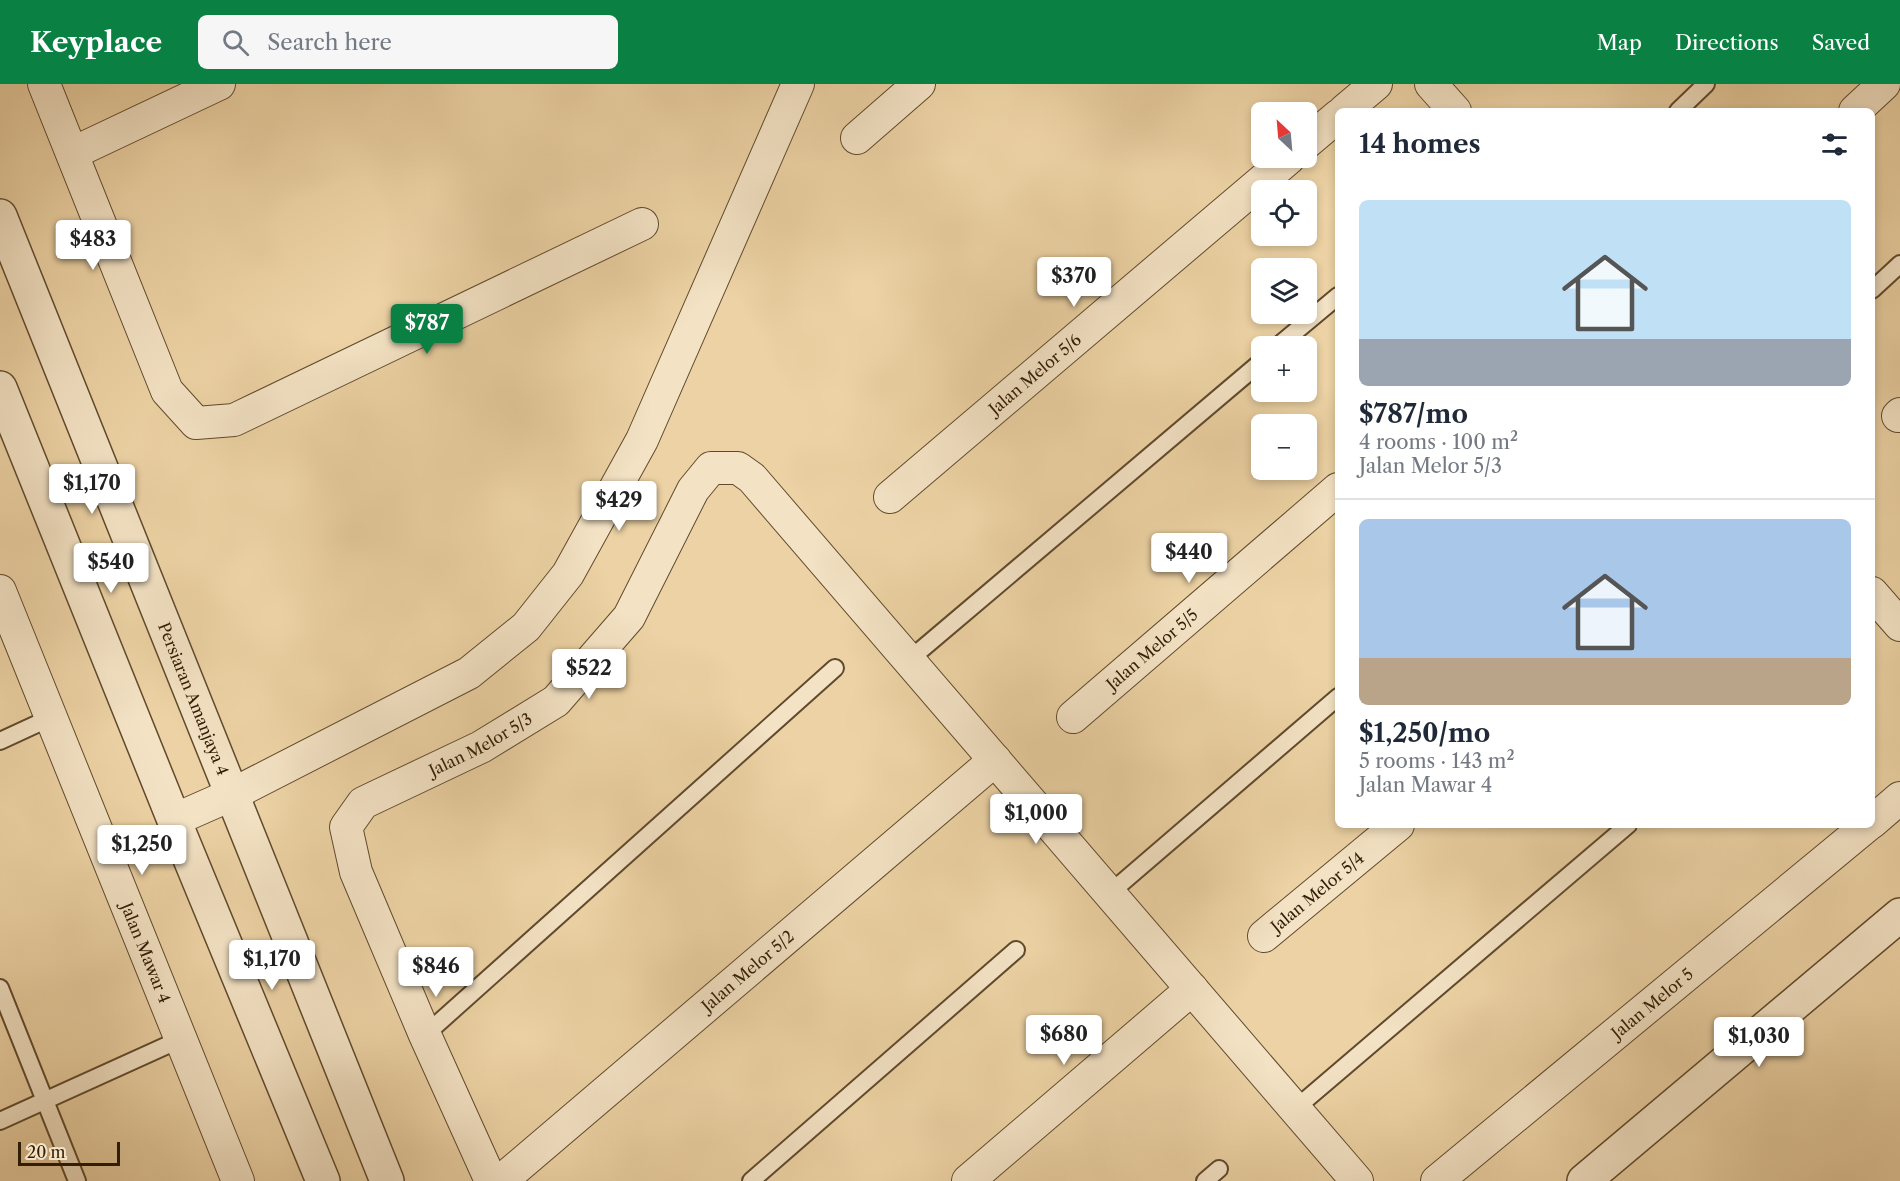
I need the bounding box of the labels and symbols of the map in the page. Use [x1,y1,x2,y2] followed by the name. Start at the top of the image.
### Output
[1251,102,1317,168] north arrow
[57,220,129,271] pin: $483
[1038,257,1110,308] pin: $370
[391,304,463,355] pin: $787
[982,329,1085,421] street label: Jalan Melor 5/6
[43,464,141,515] pin: $1,170
[583,481,655,532] pin: $429
[1153,533,1225,584] pin: $440
[75,543,147,594] pin: $540
[1100,604,1202,696] street label: Jalan Melor 5/5
[154,619,233,778] street label: Persiaran Amanjaya 4
[553,649,625,700] pin: $522
[423,708,536,782] street label: Jalan Melor 5/3
[987,794,1085,845] pin: $1,000
[93,825,191,876] pin: $1,250
[1264,848,1368,938] street label: Jalan Melor 5/4
[116,897,175,1006] street label: Jalan Mawar 4
[695,926,798,1018] street label: Jalan Melor 5/2
[223,940,321,991] pin: $1,170
[400,947,472,998] pin: $846
[1605,964,1697,1045] street label: Jalan Melor 5
[1028,1015,1100,1066] pin: $680
[1710,1017,1808,1068] pin: $1,030
[18,1139,120,1166] scale bar

